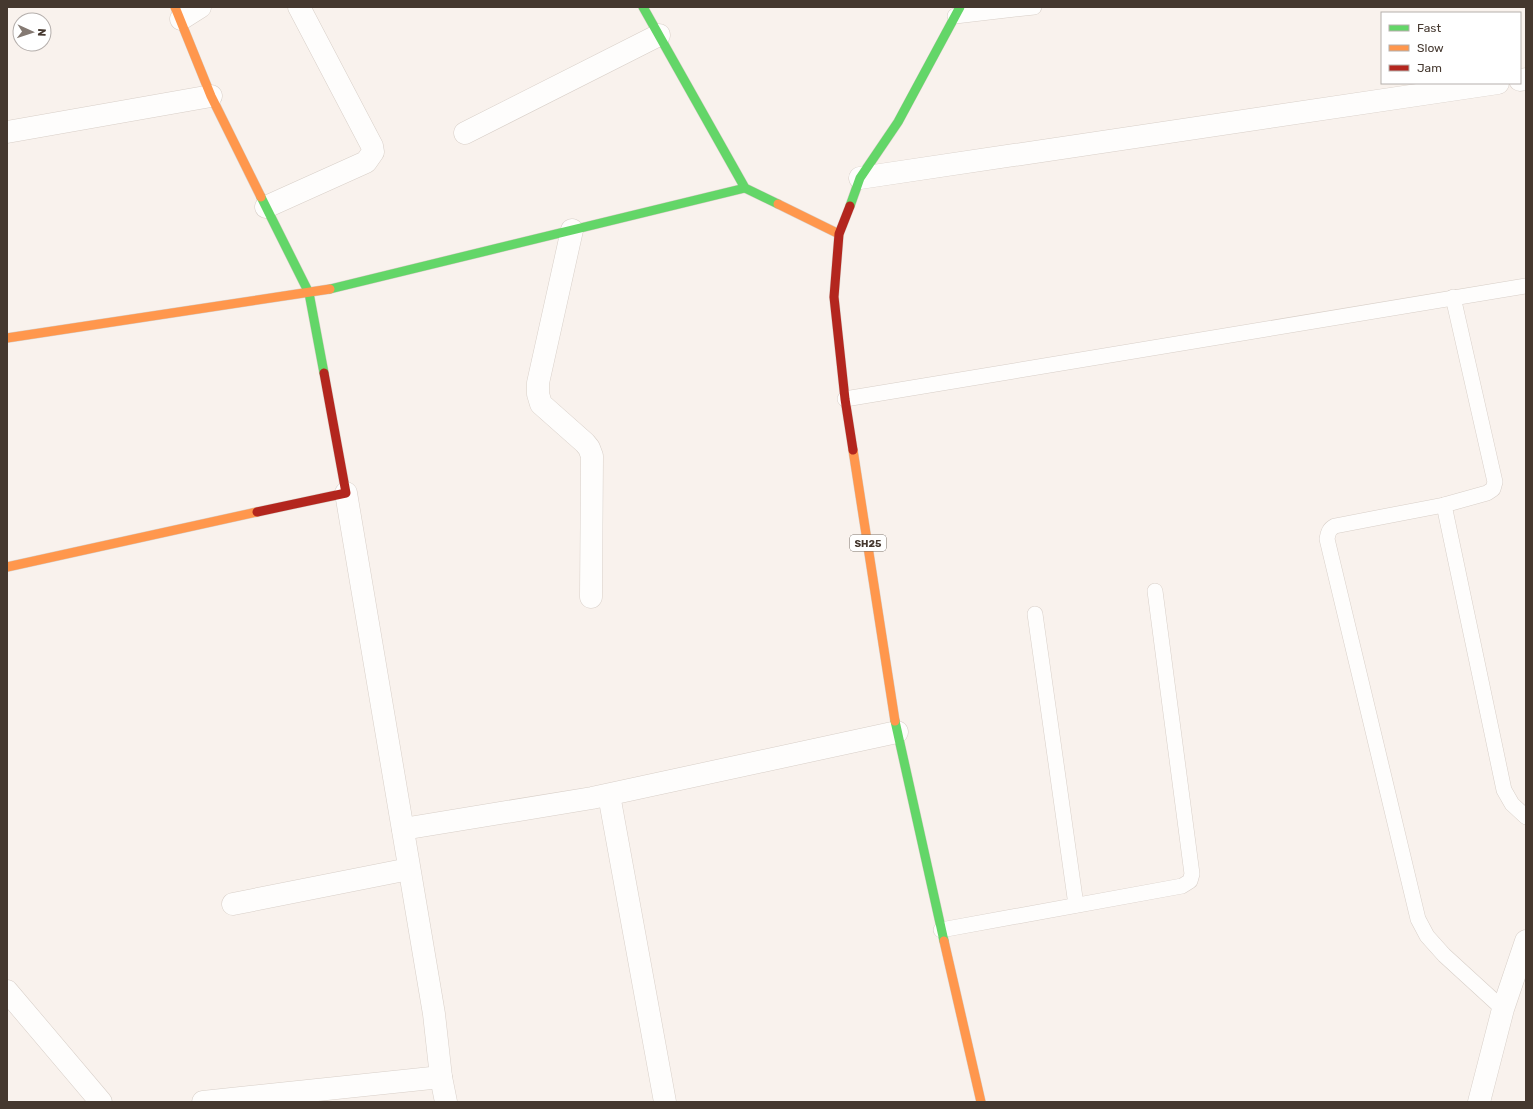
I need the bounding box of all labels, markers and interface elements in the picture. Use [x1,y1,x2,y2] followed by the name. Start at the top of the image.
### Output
[12,12,52,52] north arrow
[1381,12,1521,84] legend
[1417,21,1441,35] text: Fast
[35,28,48,37] text: N
[1417,41,1444,55] text: Slow
[1417,61,1442,75] text: Jam
[850,535,886,551] road number: SH25

